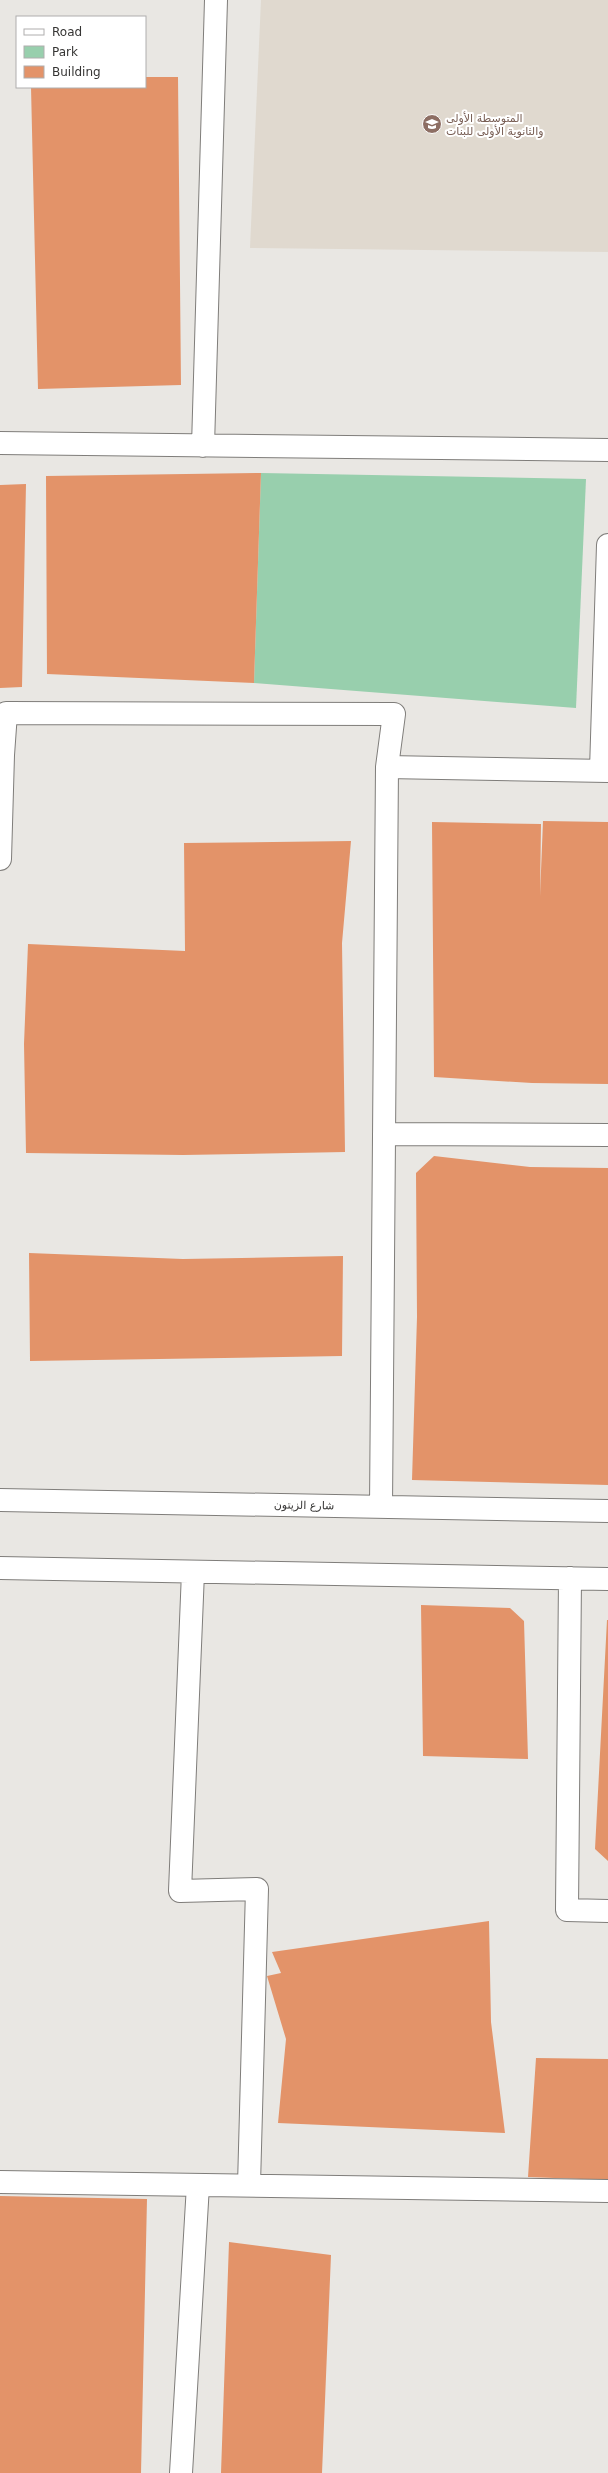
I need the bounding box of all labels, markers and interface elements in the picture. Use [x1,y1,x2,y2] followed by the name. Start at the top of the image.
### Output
[16,16,146,88] legend
[52,25,82,39] text: Road
[52,45,78,59] text: Park
[52,65,101,79] text: Building
[446,111,544,138] place label: المتوسطة الأولى والثانوية الأولى للبنات
[421,113,443,135] school or university icon: المتوسطة الأولى والثانوية الأولى للبنات
[274,1498,334,1513] street label: شارع الزيتون

